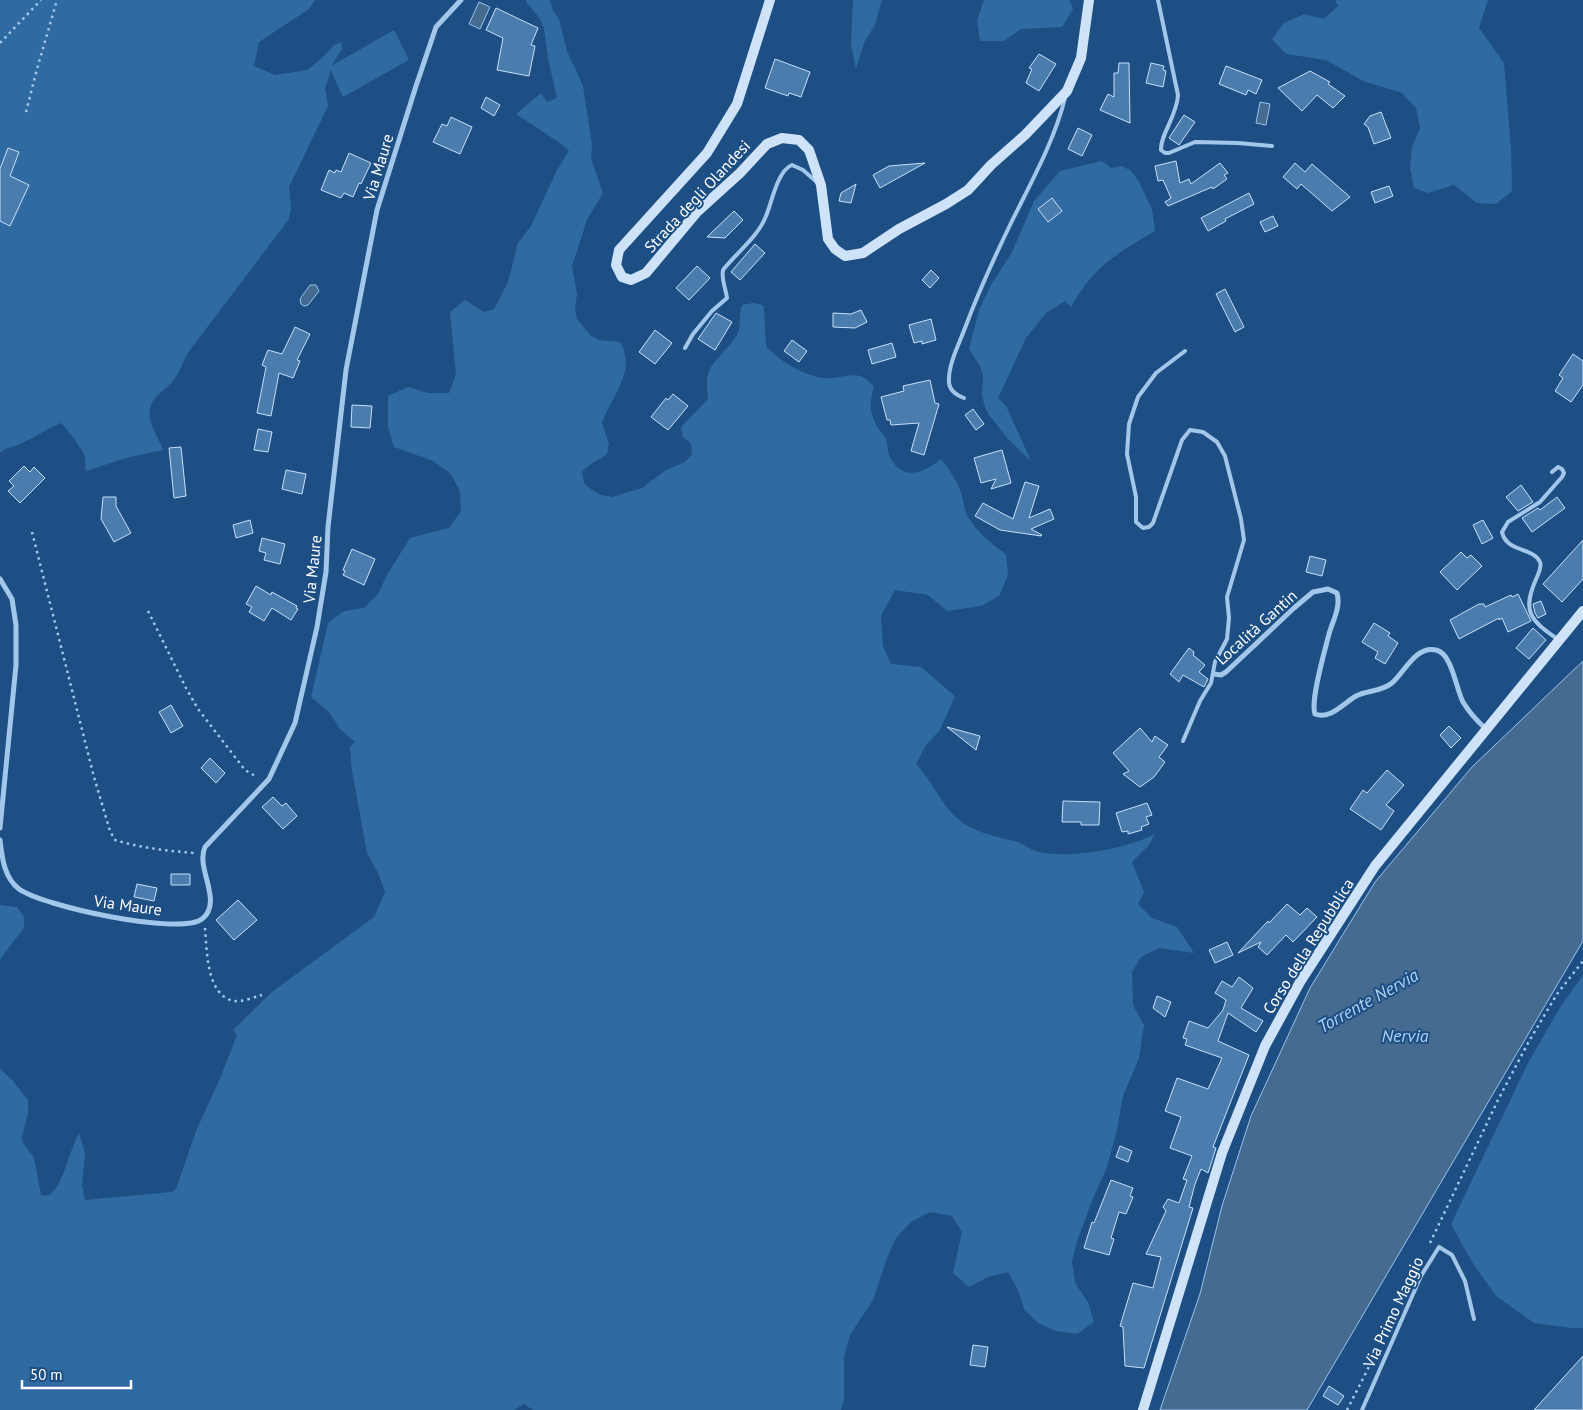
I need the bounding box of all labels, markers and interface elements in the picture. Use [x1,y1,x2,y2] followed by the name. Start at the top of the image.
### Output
[358,131,398,204] street label: Via Maure
[640,136,754,256] street label: Strada degli Olandesi
[298,534,326,605] street label: Via Maure
[1211,585,1301,669] street label: Località Gantin
[1258,875,1358,1017] street label: Corso della Repubblica
[92,890,163,920] street label: Via Maure
[1314,964,1422,1038] water label: Torrente Nervia
[1381,1025,1429,1047] water label: Nervia
[1358,1253,1427,1372] street label: Via Primo Maggio
[22,1358,131,1390] scale bar
[30,1365,63,1384] text: 50 m

